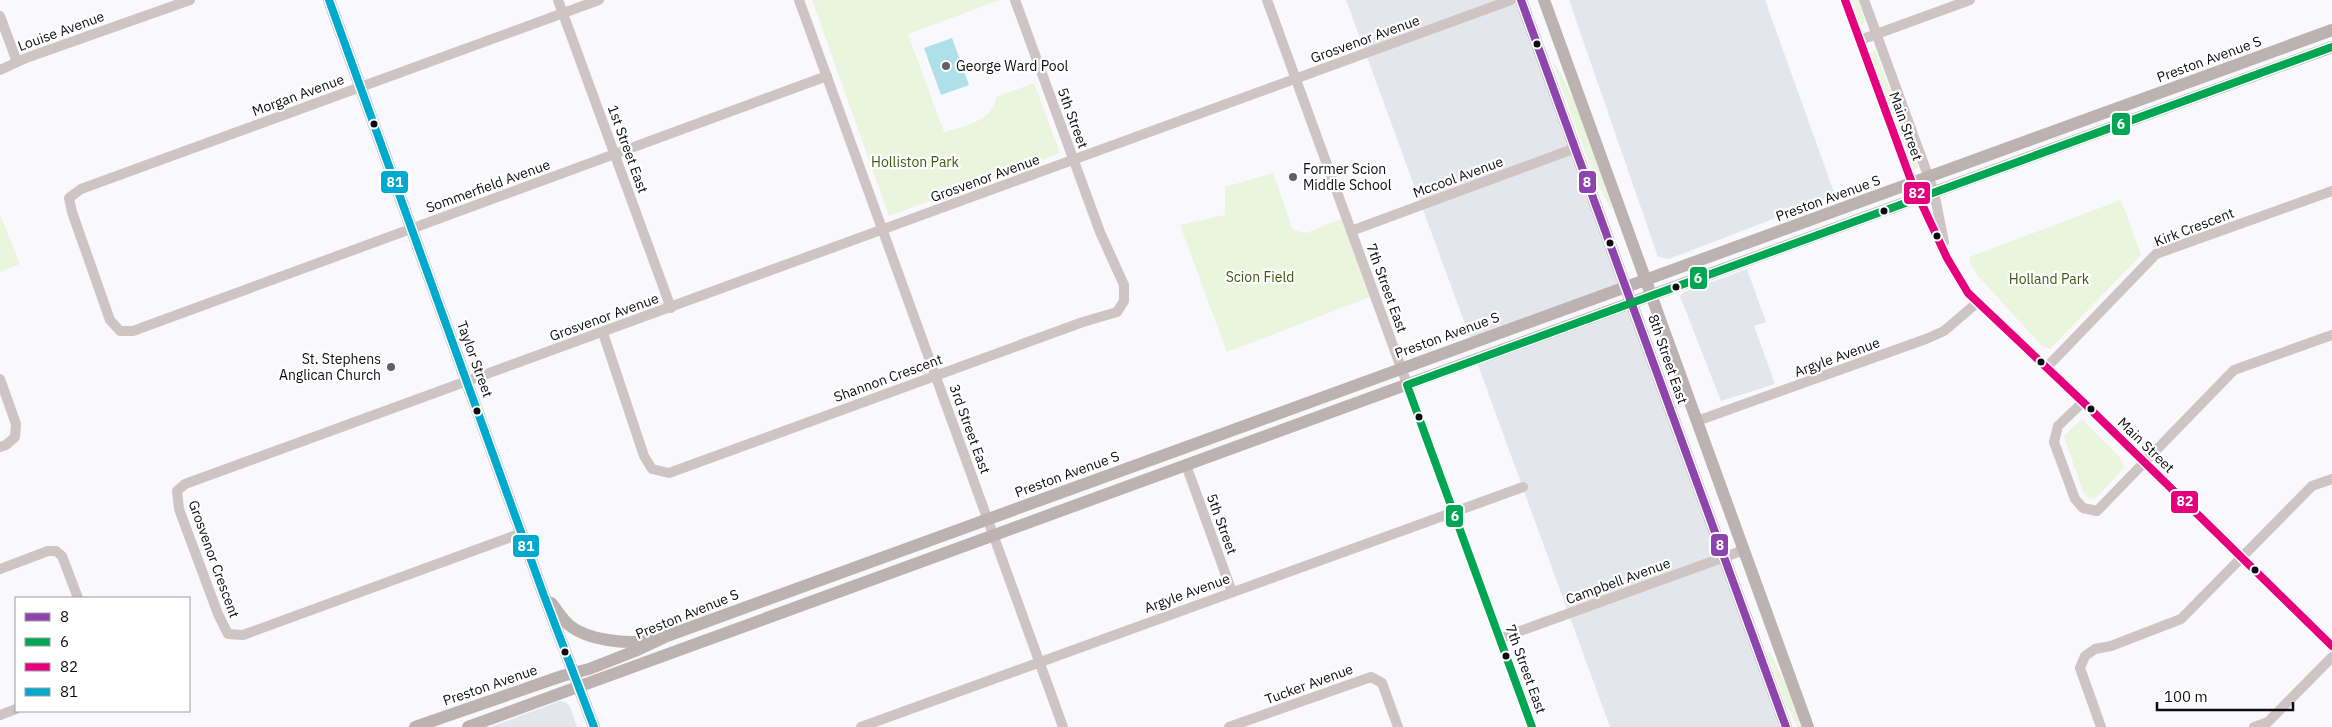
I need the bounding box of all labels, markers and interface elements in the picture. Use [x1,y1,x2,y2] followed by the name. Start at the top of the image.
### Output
[15,7,107,55] street label: Louise Avenue
[1308,11,1422,67] street label: Grosvenor Avenue
[2154,32,2264,86] street label: Preston Avenue S
[1532,39,1542,49] unlabelled marker
[956,57,1069,75] place label: George Ward Pool
[940,60,952,72] marker: George Ward Pool
[249,70,347,120] street label: Morgan Avenue
[1054,85,1092,151] street label: 5th Street
[1885,89,1927,163] street label: Main Street
[604,103,652,196] street label: 1st Street East
[2111,112,2131,136] line badge: 6
[2117,115,2125,133] text: 6
[369,119,379,129] unlabelled marker
[928,150,1042,206] street label: Grosvenor Avenue
[1410,152,1506,202] street label: Mccool Avenue
[871,153,960,171] park label: Holliston Park
[423,155,553,217] street label: Sommerfield Avenue
[1303,160,1392,194] place label: Former Scion Middle School
[380,170,409,194] line badge: 81
[1578,170,1597,194] line badge: 8
[1287,171,1299,183] marker: Former Scion Middle School
[1773,171,1883,225] street label: Preston Avenue S
[387,173,404,191] text: 81
[1583,173,1591,191] text: 8
[1903,181,1931,205] line badge: 82
[1909,184,1925,202] text: 82
[2152,204,2236,250] street label: Kirk Crescent
[1879,206,1889,216] unlabelled marker
[1932,231,1942,241] unlabelled marker
[1605,238,1615,248] unlabelled marker
[1363,241,1411,335] street label: 7th Street East
[1689,266,1708,290] line badge: 6
[1226,268,1294,286] park label: Scion Field
[1694,269,1702,287] text: 6
[2009,270,2090,288] park label: Holland Park
[1671,282,1681,292] unlabelled marker
[547,289,661,345] street label: Grosvenor Avenue
[1392,308,1502,362] street label: Preston Avenue S
[1644,312,1692,406] street label: 8th Street East
[453,318,497,400] street label: Taylor Street
[1792,333,1883,381] street label: Argyle Avenue
[279,350,381,384] place label: St. Stephens Anglican Church
[831,350,945,406] street label: Shannon Crescent
[2036,357,2046,367] unlabelled marker
[385,361,397,373] marker: St. Stephens Anglican Church
[945,382,995,476] street label: 3rd Street East
[2086,404,2096,414] unlabelled marker
[472,406,482,416] unlabelled marker
[1414,412,1424,422] unlabelled marker
[2114,414,2178,477] street label: Main Street
[1012,447,1122,501] street label: Preston Avenue S
[2170,490,2199,514] line badge: 82
[1203,491,1241,557] street label: 5th Street
[2177,492,2193,510] text: 82
[184,498,244,620] street label: Grosvenor Crescent
[1445,504,1464,528] line badge: 6
[1451,507,1459,525] text: 6
[1710,533,1729,557] line badge: 8
[512,534,540,558] line badge: 81
[1716,536,1724,554] text: 8
[518,537,535,555] text: 81
[1563,554,1673,608] street label: Campbell Avenue
[2250,565,2260,575] unlabelled marker
[1142,569,1233,617] street label: Argyle Avenue
[633,585,741,643] street label: Preston Avenue S
[15,597,190,712] legend
[60,607,69,626] text: 8
[1502,622,1550,716] street label: 7th Street East
[60,632,69,651] text: 6
[560,647,570,657] unlabelled marker
[1501,651,1511,661] unlabelled marker
[60,657,78,676] text: 82
[440,660,540,710] street label: Preston Avenue
[1263,660,1356,708] street label: Tucker Avenue
[2157,680,2293,712] scale bar
[60,682,78,701] text: 81
[2164,687,2208,706] text: 100 m

